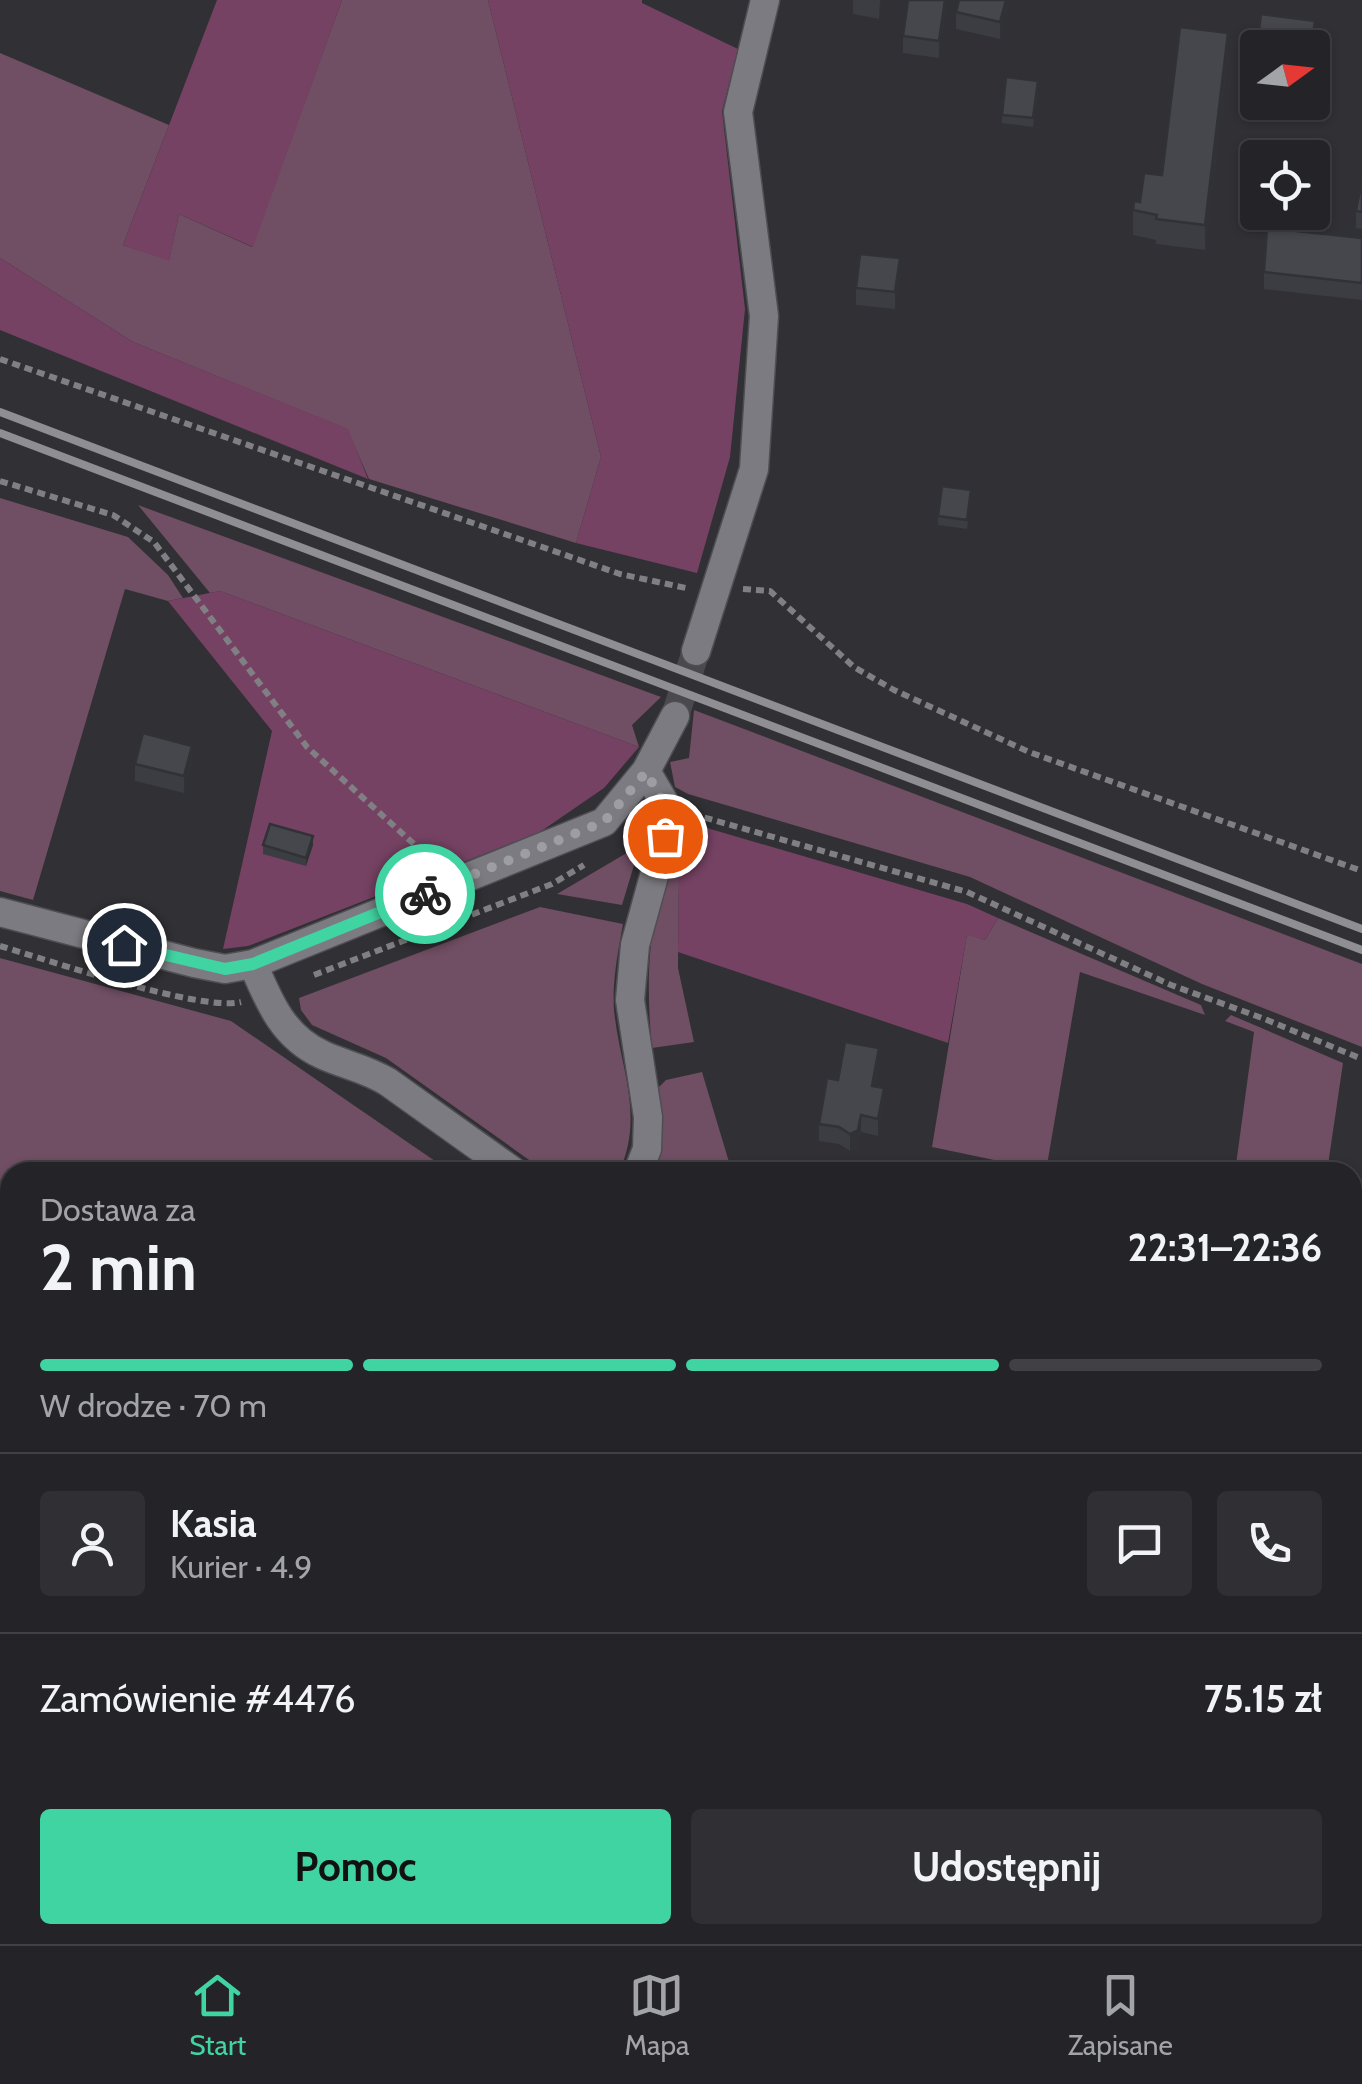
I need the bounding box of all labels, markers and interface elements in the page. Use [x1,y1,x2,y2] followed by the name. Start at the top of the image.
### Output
[1240,30,1330,120] north arrow
[1240,30,1330,230] map controls
[1240,140,1330,230] button: locate
[623,794,708,879] pin
[638,809,693,864] icon: bag
[375,844,475,944] courier
[398,867,453,922] icon: bike
[82,903,167,988] pin
[97,918,152,973] icon: home
[40,1190,196,1229] text: Dostawa za
[1128,1224,1322,1271] text: 22:31–22:36
[40,1227,197,1306] text: 2 min
[40,1386,267,1425] text: W drodze · 70 m
[40,1491,145,1596] button: person
[1087,1491,1192,1596] button: chat
[1217,1491,1322,1596] button: phone
[170,1500,257,1547] text: Kasia
[170,1547,312,1586] text: Kurier · 4.9
[40,1675,356,1722] text: Zamówienie #4476
[1204,1675,1322,1722] text: 75.15 zł
[40,1809,671,1924] button: Pomoc
[691,1809,1322,1924] button: Udostępnij
[189,1968,246,2062] tab: Start
[624,1968,690,2062] tab: Mapa
[1068,1968,1173,2062] tab: Zapisane

